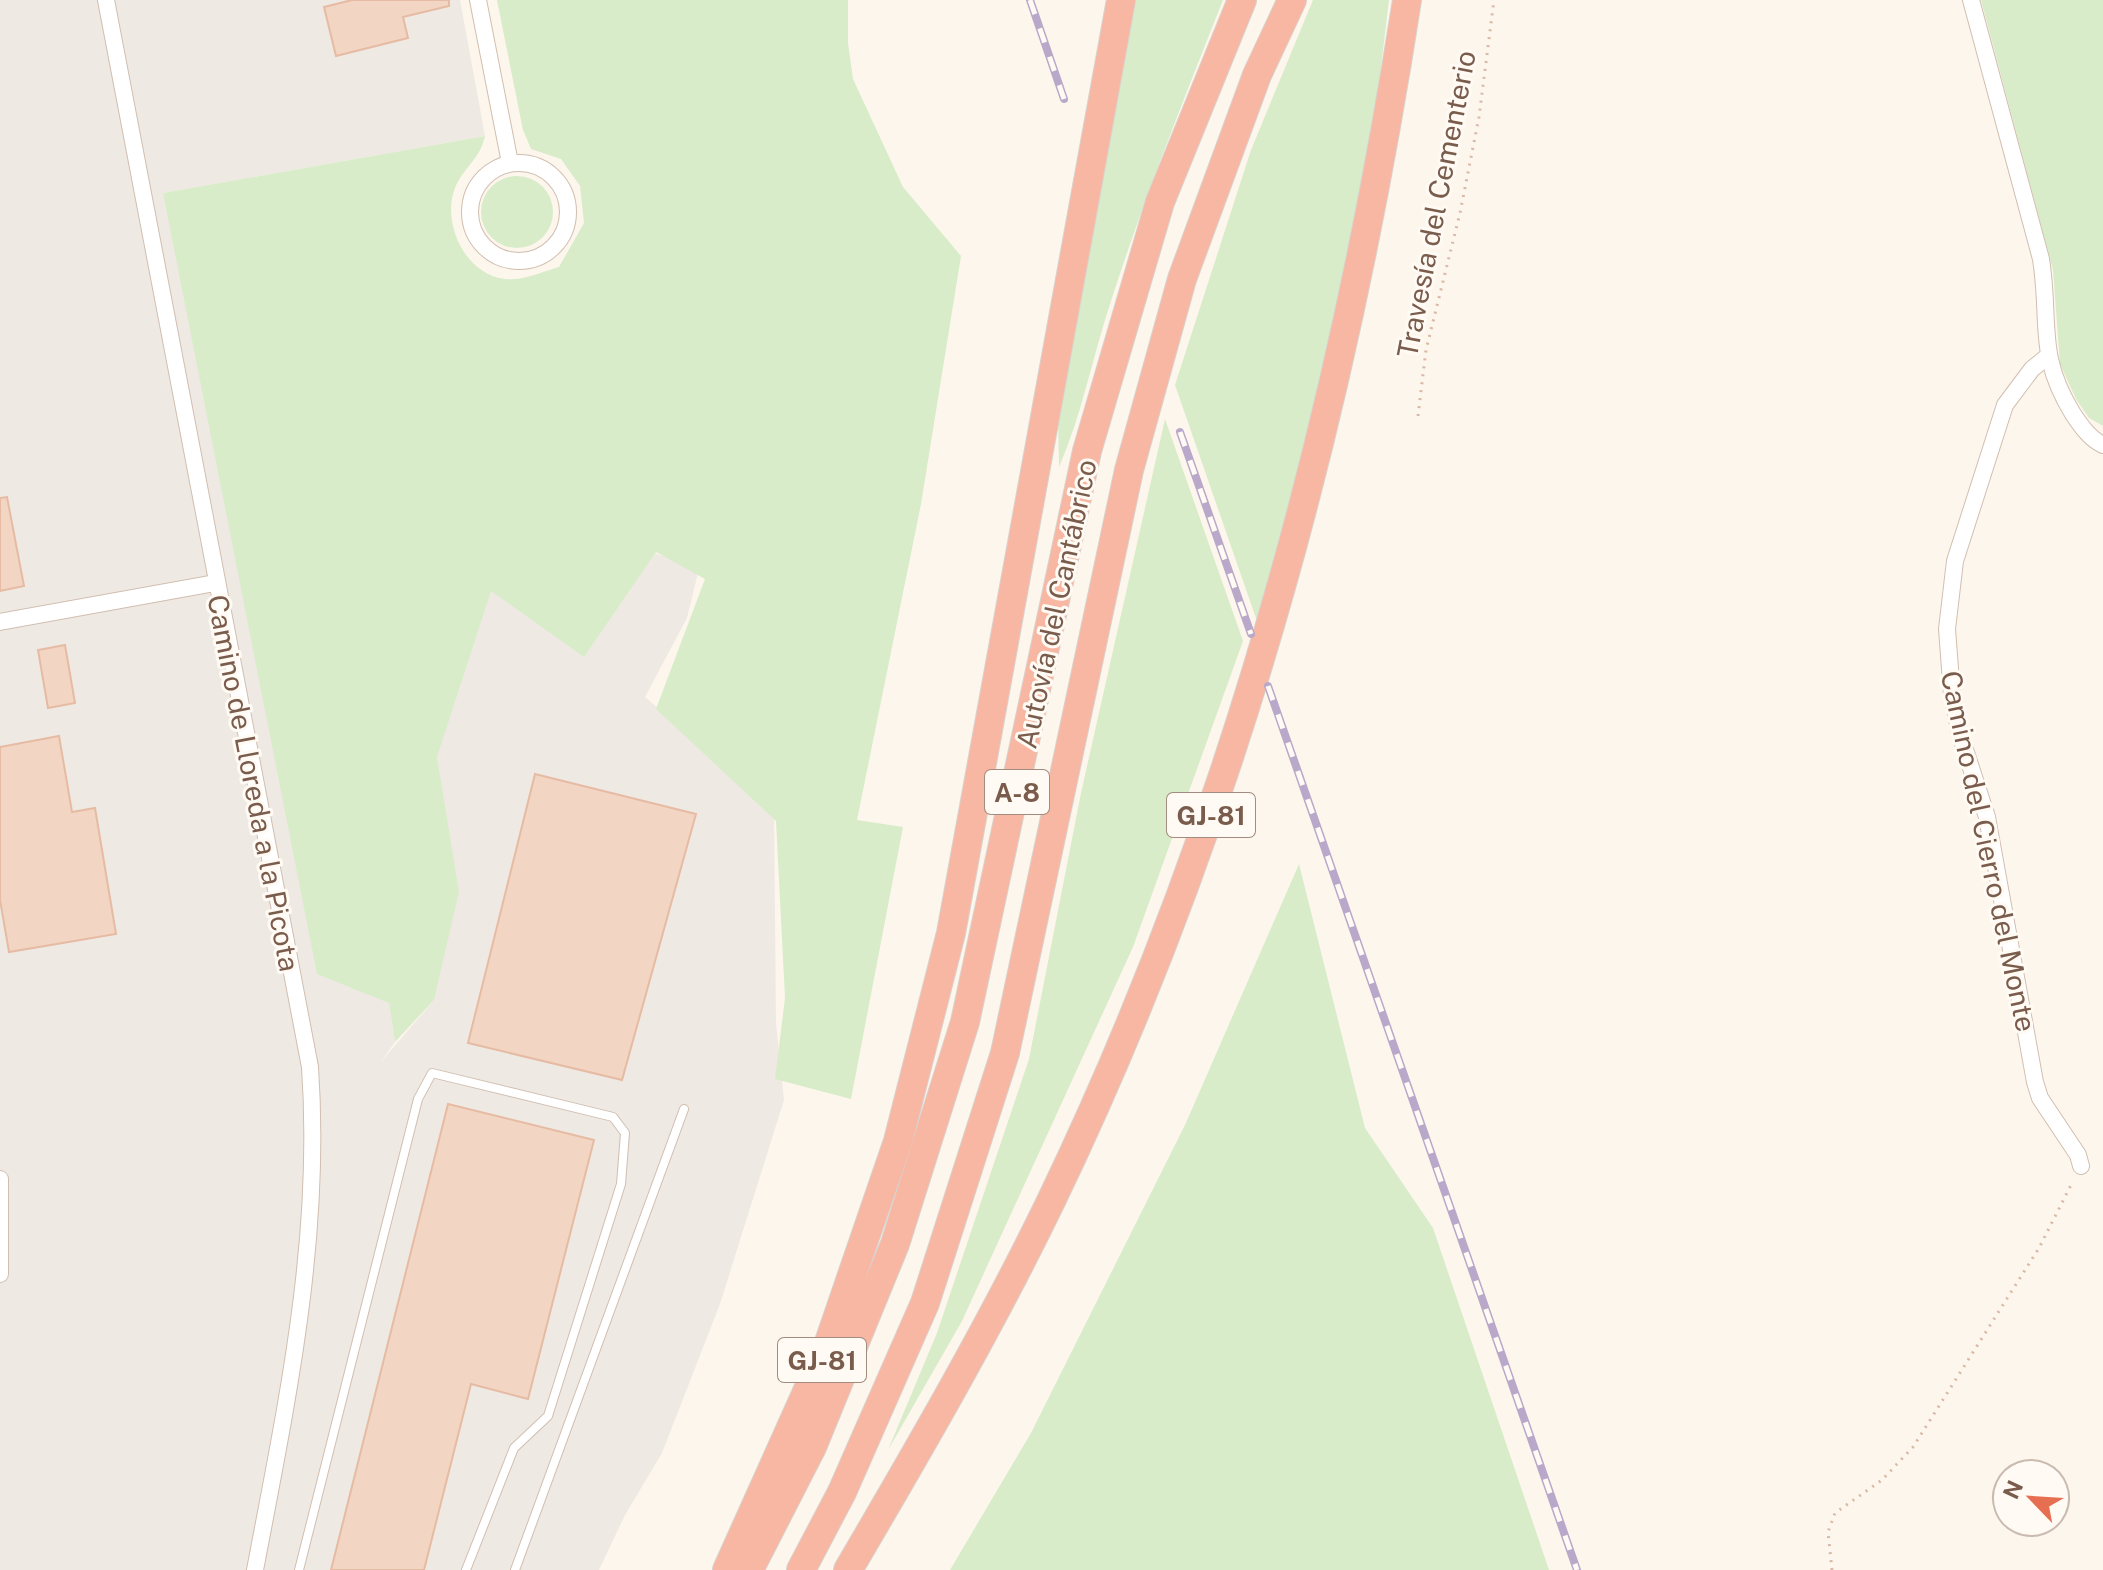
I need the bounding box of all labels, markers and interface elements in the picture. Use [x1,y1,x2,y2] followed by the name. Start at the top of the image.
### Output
[1390,48,1482,360] street label: Travesía del Cementerio
[1009,456,1103,752] street label: Autovía del Cantábrico
[201,592,307,974] street label: Camino de Lloreda a la Picota
[1935,668,2043,1034] street label: Camino del Cierro del Monte
[985,770,1049,814] road number: A-8
[1167,793,1255,837] road number: GJ-81
[778,1338,866,1382] road number: GJ-81
[1991,1458,2071,1538] north arrow
[1997,1476,2028,1503] text: N

